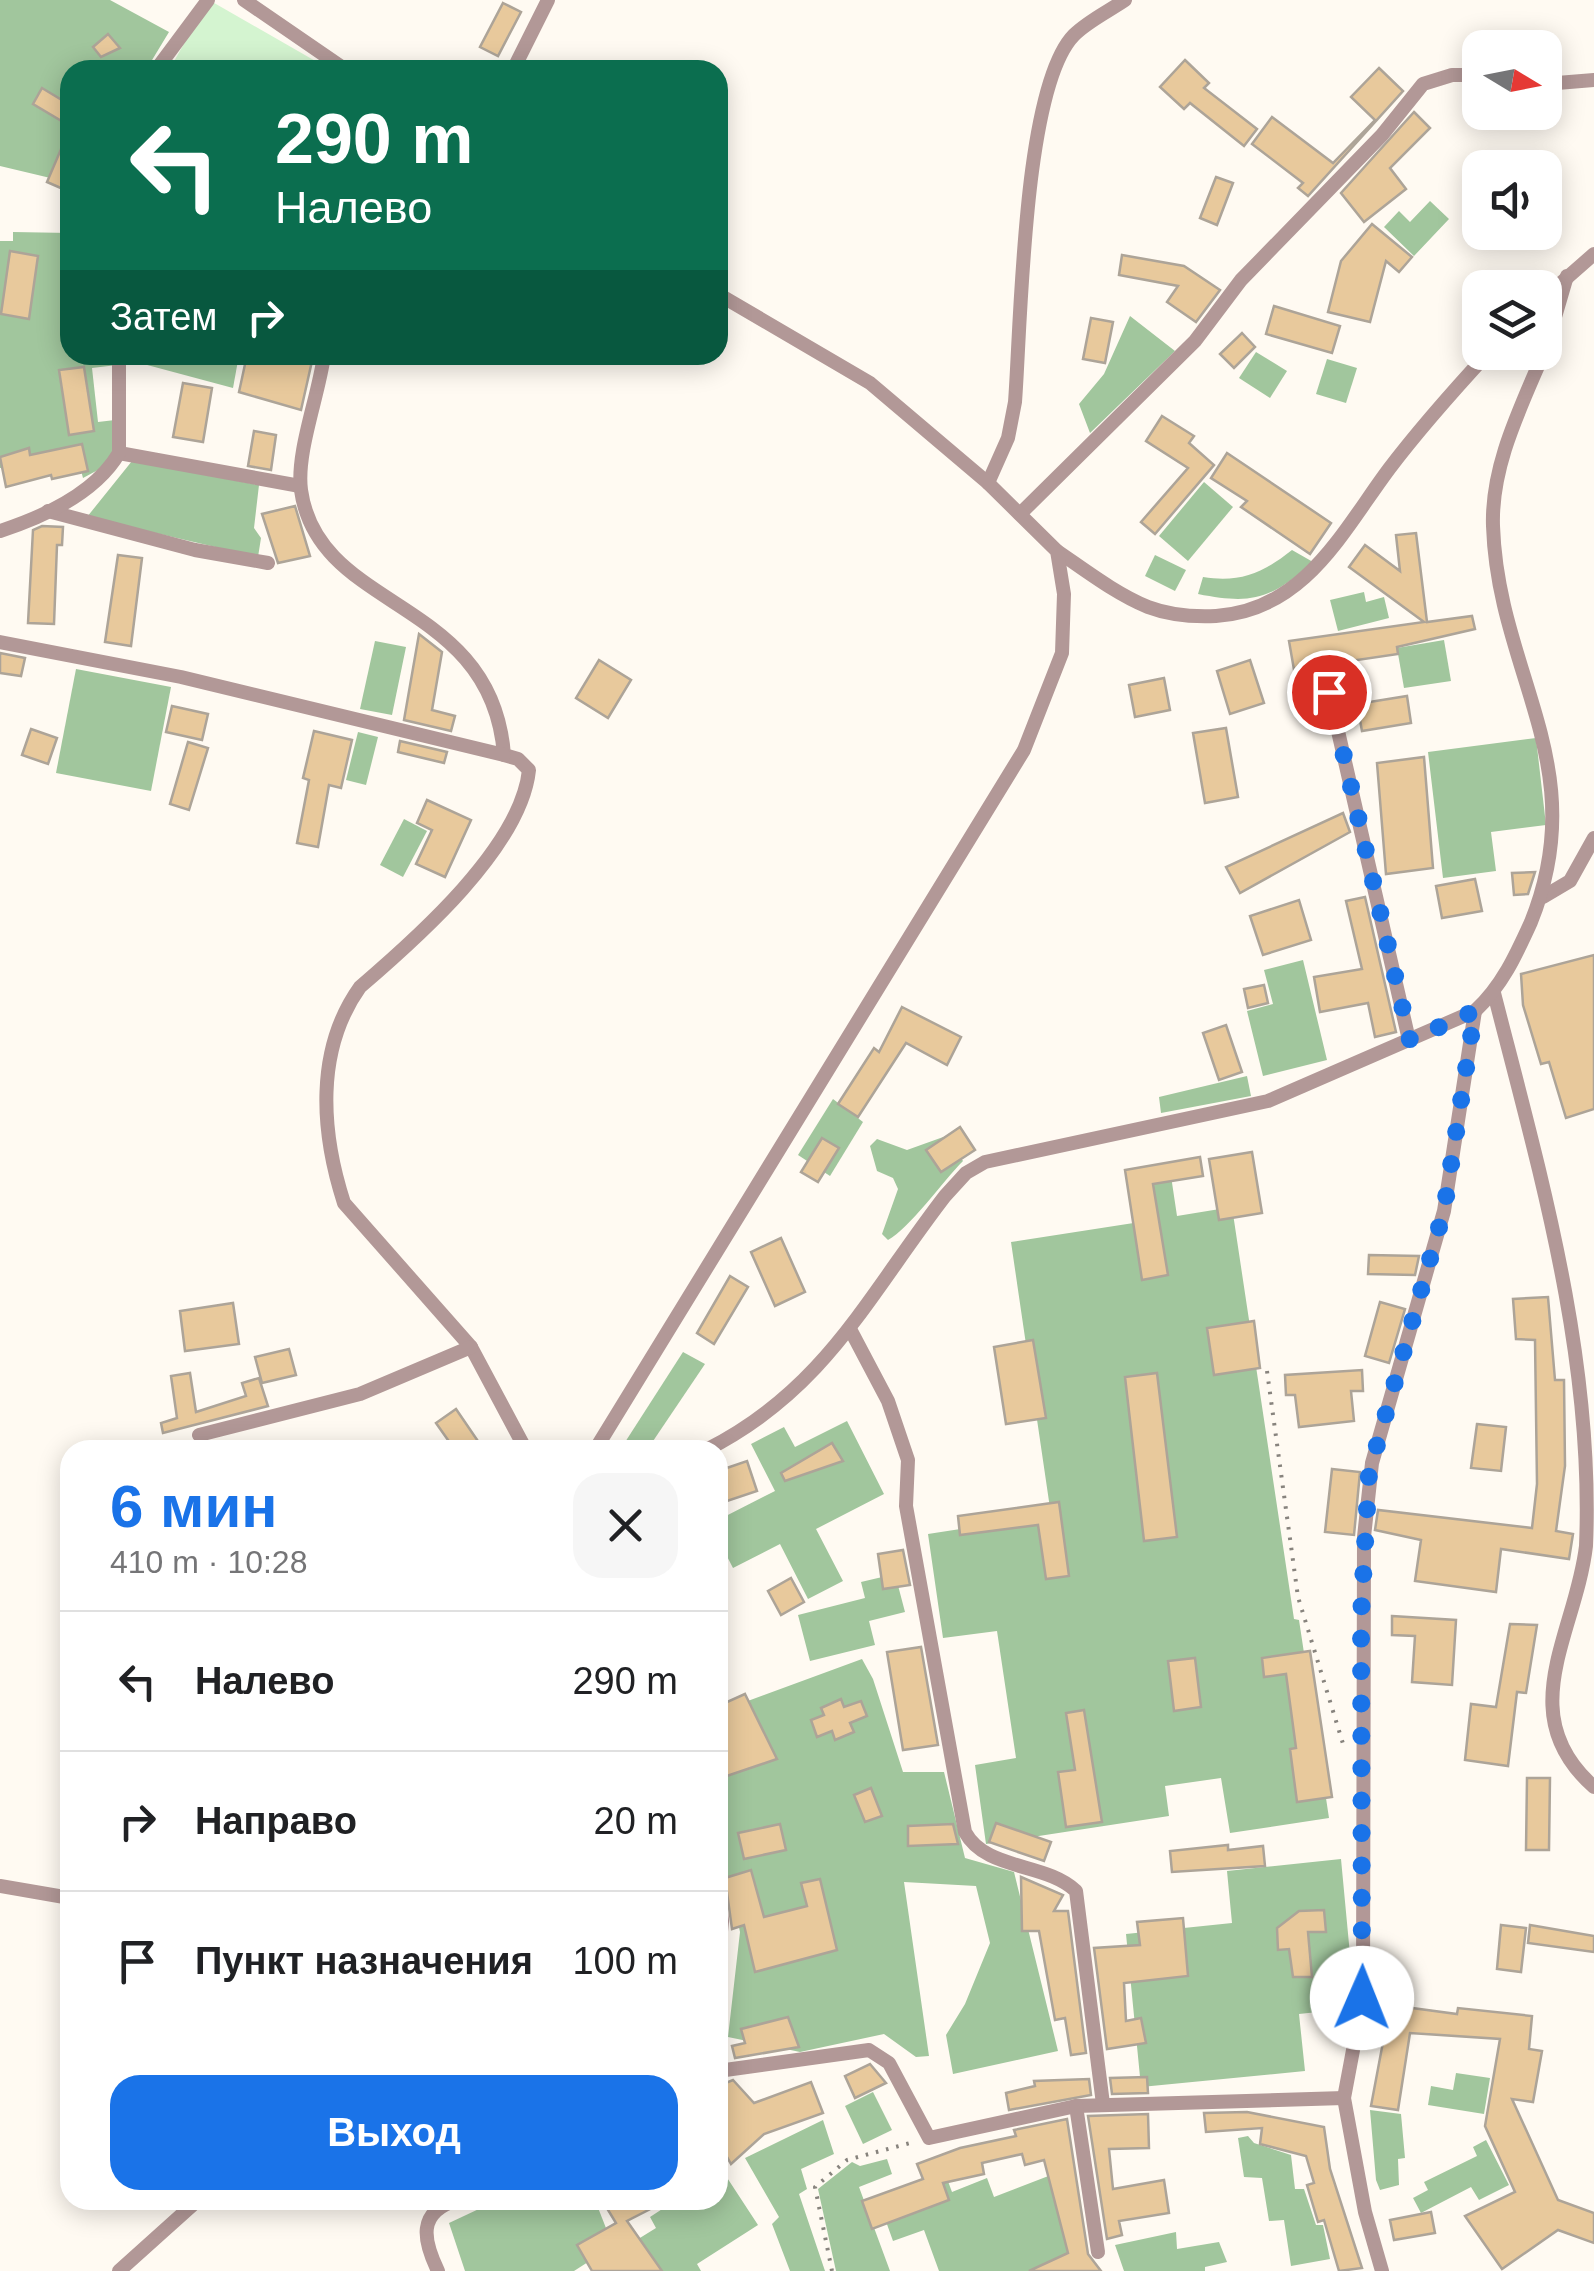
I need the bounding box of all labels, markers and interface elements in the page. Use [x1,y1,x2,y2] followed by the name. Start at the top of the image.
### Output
[1462,30,1562,130] north arrow
[1462,30,1562,370] map controls
[110,100,240,230] icon: left
[275,100,473,178] text: 290 m
[1462,150,1562,250] button: sound
[275,182,432,233] text: Налево
[1462,270,1562,370] button: layers
[238,290,293,345] icon: right
[110,296,218,338] text: Затем
[1287,650,1372,735] pin
[1302,665,1357,720] icon: arrive
[110,1473,278,1540] text: 6 мин
[573,1473,678,1578] button: close
[110,1544,307,1580] text: 410 m · 10:28
[110,1654,165,1709] icon: left
[195,1660,334,1702] text: Налево
[572,1660,678,1702] text: 290 m
[110,1794,165,1849] icon: right
[195,1800,357,1842] text: Направо
[594,1800,678,1842] text: 20 m
[110,1934,165,1989] icon: arrive
[195,1940,533,1982] text: Пункт назначения
[572,1940,678,1982] text: 100 m
[1310,1946,1414,2050] position arrow
[110,2075,678,2190] button: Выход

